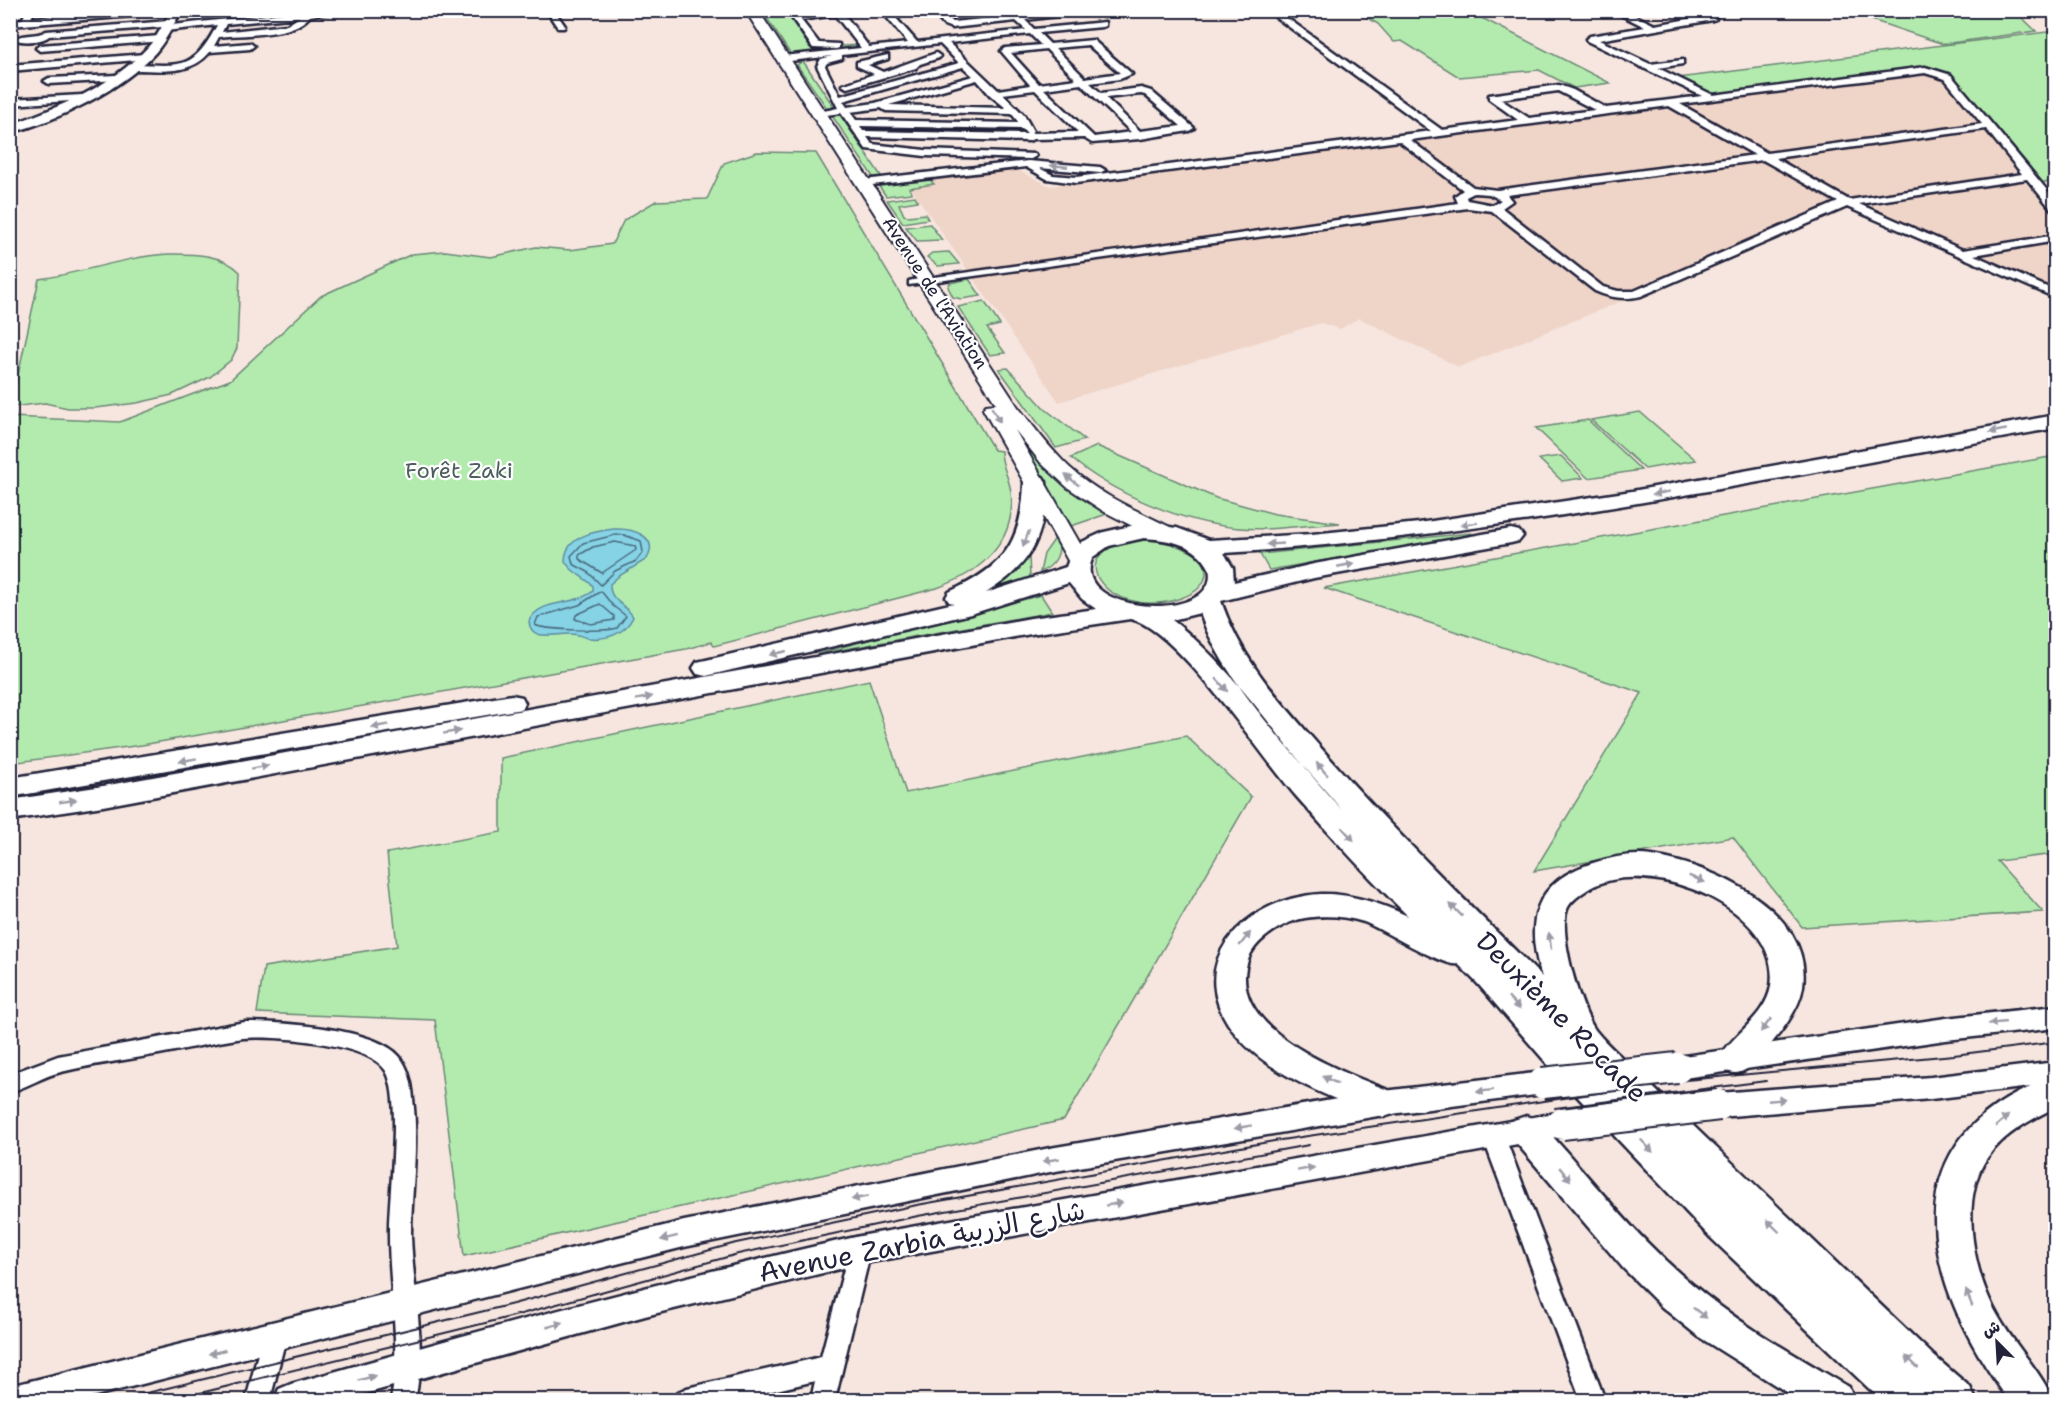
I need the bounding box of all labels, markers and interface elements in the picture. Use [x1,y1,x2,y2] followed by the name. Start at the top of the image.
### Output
[1049,161,1068,170] one-way arrow
[877,212,993,374] street label: Avenue de l'Aviation
[991,407,1002,423] one-way arrow
[1988,427,2007,436] one-way arrow
[405,456,513,485] park label: Forêt Zaki
[1065,474,1080,487] one-way arrow
[1652,489,1671,498] one-way arrow
[1459,519,1478,528] one-way arrow
[1020,530,1030,548] one-way arrow
[1266,539,1285,548] one-way arrow
[1337,560,1356,569] one-way arrow
[768,649,787,658] one-way arrow
[1215,677,1228,692] one-way arrow
[635,693,654,702] one-way arrow
[370,722,389,731] one-way arrow
[443,728,462,737] one-way arrow
[178,755,197,764] one-way arrow
[251,762,270,771] one-way arrow
[1316,762,1329,777] one-way arrow
[59,796,78,805] one-way arrow
[1341,826,1355,841] one-way arrow
[1688,875,1706,885] one-way arrow
[1449,903,1464,917] one-way arrow
[1468,923,1656,1111] street label: Deuxième Rocade
[1545,931,1555,950] one-way arrow
[1238,932,1250,947] one-way arrow
[1507,995,1520,1010] one-way arrow
[1760,1017,1773,1033] one-way arrow
[1988,1018,2007,1028] one-way arrow
[1322,1075,1339,1084] one-way arrow
[1475,1086,1494,1095] one-way arrow
[1768,1096,1787,1105] one-way arrow
[1994,1115,2009,1128] one-way arrow
[1234,1123,1253,1132] one-way arrow
[1639,1138,1653,1152] one-way arrow
[1042,1156,1061,1165] one-way arrow
[1297,1164,1316,1173] one-way arrow
[1558,1166,1571,1182] one-way arrow
[756,1191,1088,1292] street label: Avenue Zarbia شارع الزربية
[850,1194,869,1203] one-way arrow
[1105,1199,1124,1208] one-way arrow
[1766,1219,1780,1233] one-way arrow
[660,1233,678,1243] one-way arrow
[1964,1289,1973,1307] one-way arrow
[1692,1307,1708,1319] one-way arrow
[1967,1312,2027,1372] north arrow
[1979,1316,2003,1342] text: ش
[546,1320,564,1329] one-way arrow
[208,1347,226,1357] one-way arrow
[1905,1355,1920,1369] one-way arrow
[358,1373,376,1382] one-way arrow

